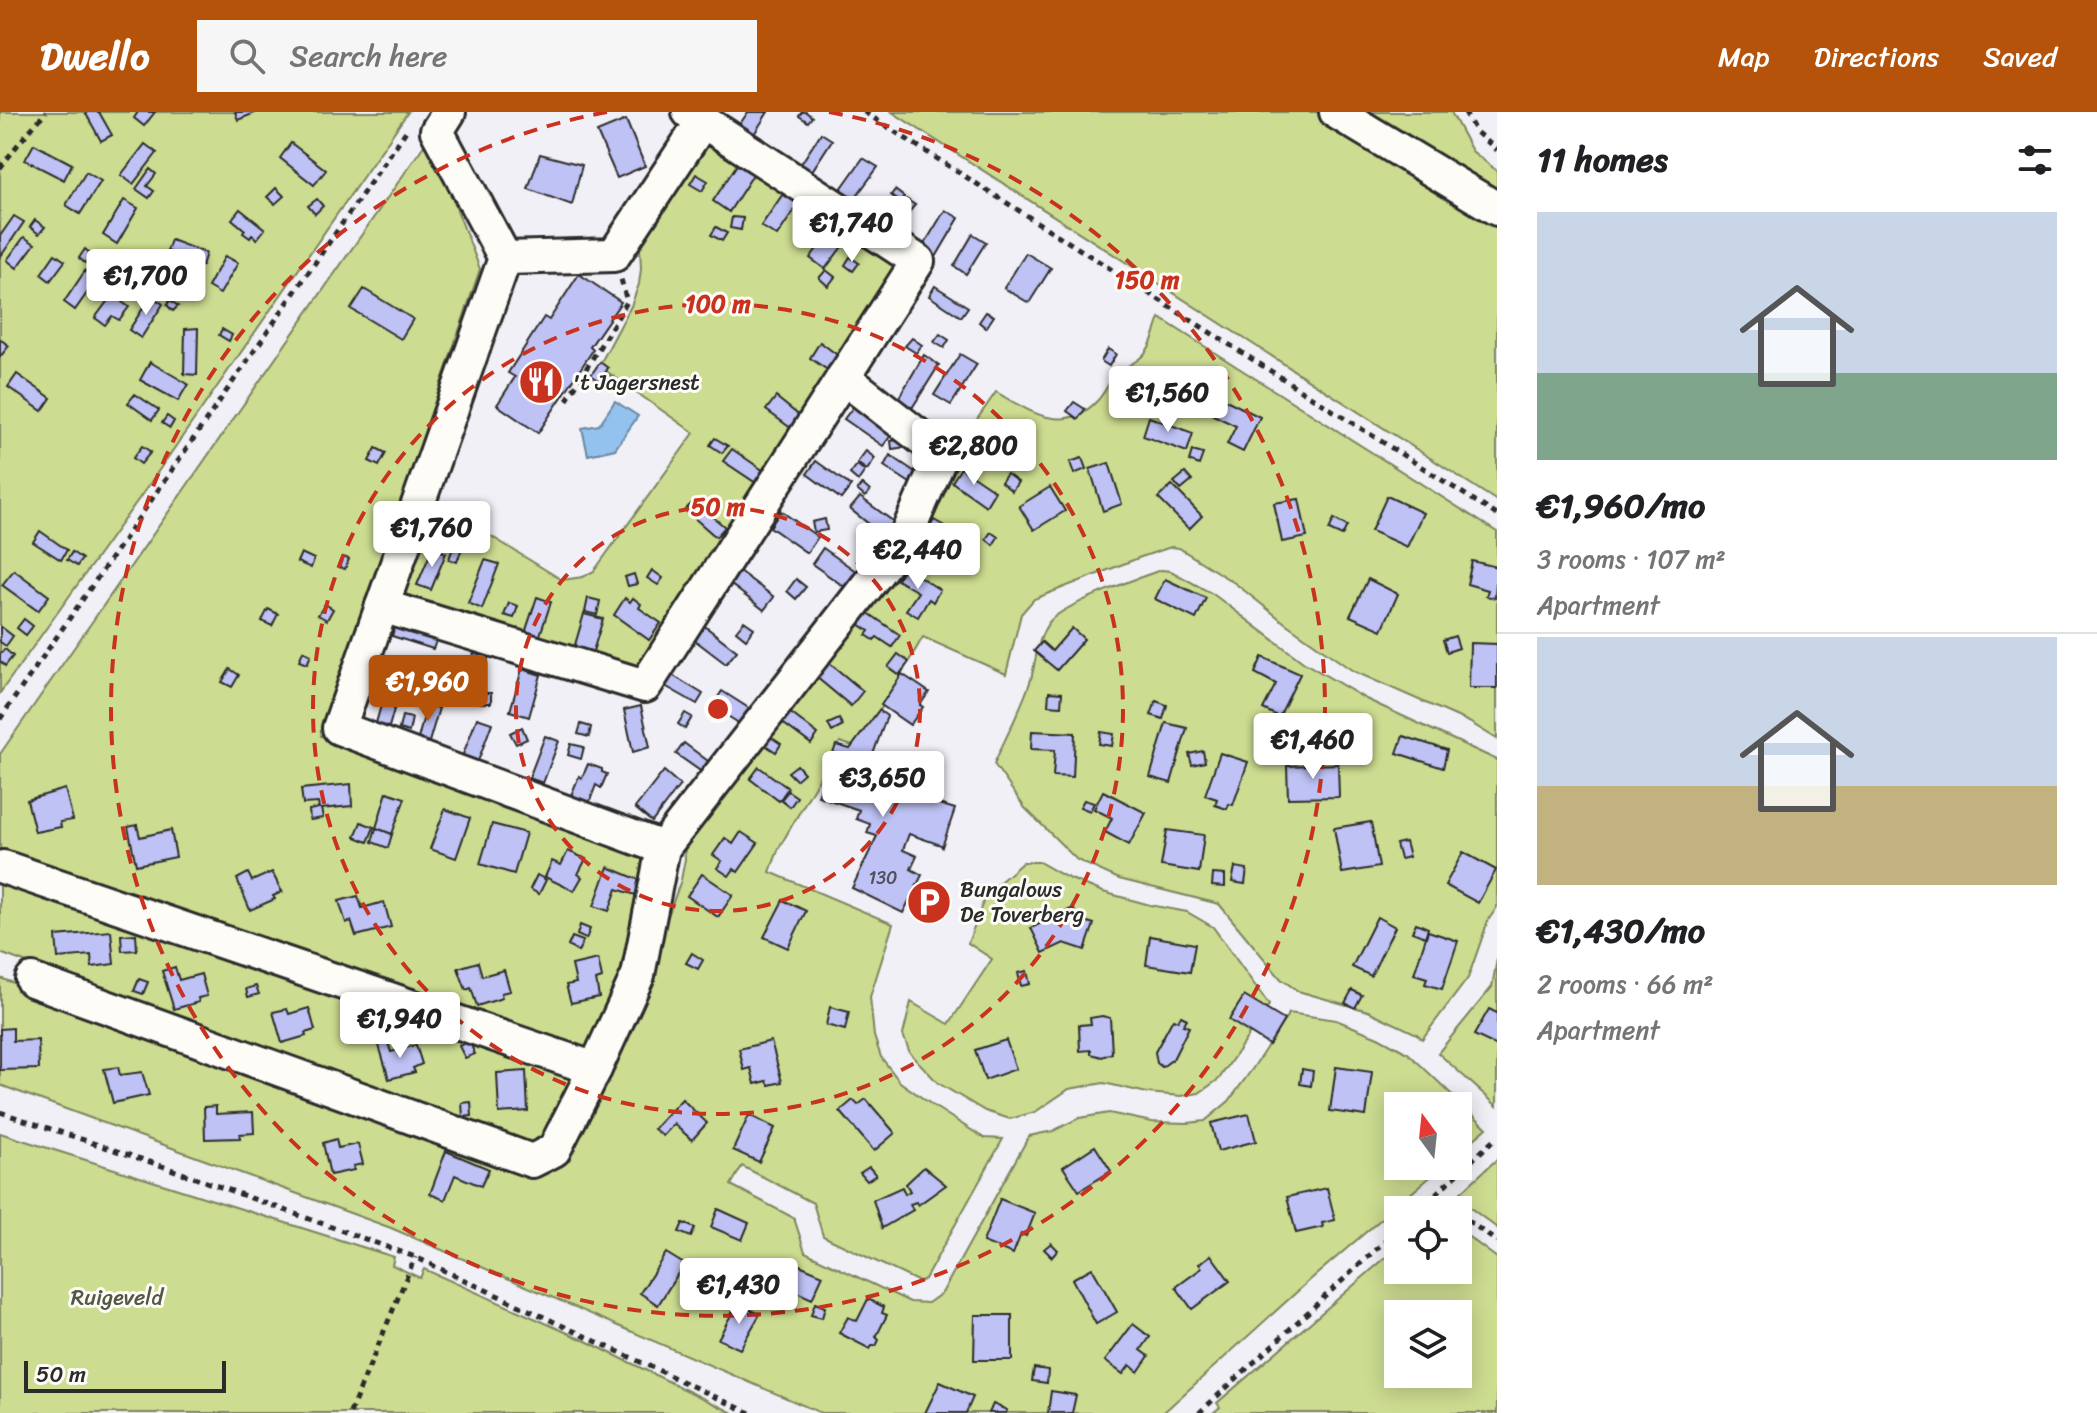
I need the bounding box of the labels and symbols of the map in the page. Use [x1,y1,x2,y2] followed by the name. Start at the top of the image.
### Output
[787,196,917,264] pin: €1,740
[81,249,211,317] pin: €1,700
[1115,259,1180,301] text: 150 m
[685,283,751,325] text: 100 m
[517,358,565,406] restaurant icon: 't Jagersnest
[572,363,700,402] place label: 't Jagersnest
[1103,366,1233,434] pin: €1,560
[909,419,1039,487] pin: €2,800
[691,486,746,528] text: 50 m
[367,501,497,569] pin: €1,760
[853,523,983,591] pin: €2,440
[363,655,493,723] pin: €1,960
[704,695,732,723] centre of rings
[1248,713,1378,781] pin: €1,460
[818,751,948,819] pin: €3,650
[869,862,897,894] house number: 130
[960,870,1084,934] place label: Bungalows De Toverberg
[905,878,953,926] parking icon: Bungalows De Toverberg
[335,992,465,1060] pin: €1,940
[1384,1092,1472,1180] north arrow
[674,1258,804,1326] pin: €1,430
[71,1278,165,1317] park label: Ruigeveld
[24,1357,226,1393] scale bar

